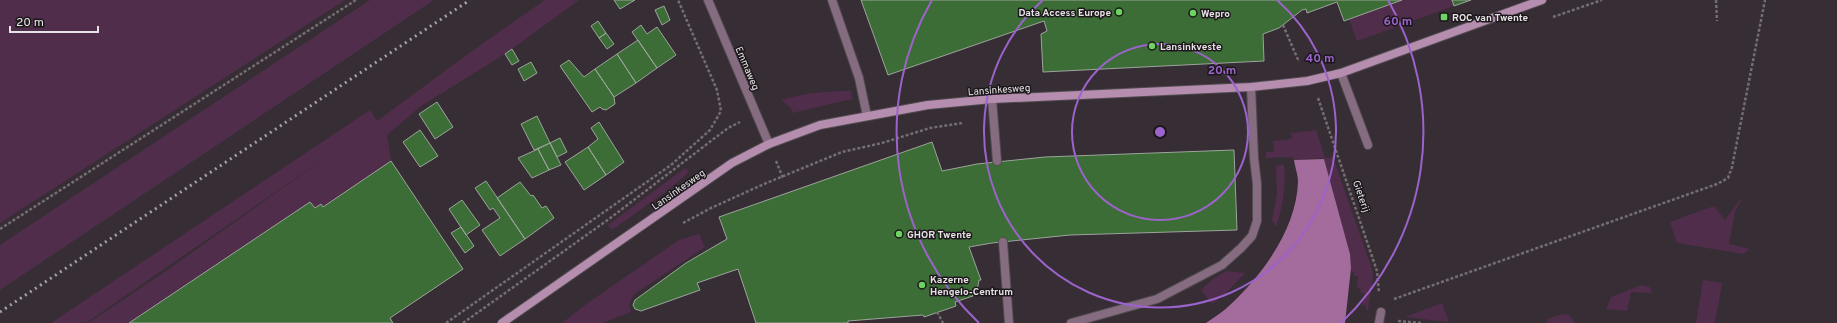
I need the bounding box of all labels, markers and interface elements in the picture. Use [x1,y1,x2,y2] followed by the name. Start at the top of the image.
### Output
[1018,7,1111,20] place label: Data Access Europe
[1114,7,1124,17] marker: Data Access Europe
[10,8,98,34] scale bar
[1188,8,1198,18] marker: Wepro
[1201,8,1230,21] place label: Wepro
[1439,12,1449,22] marker: ROC van Twente
[1452,12,1529,25] place label: ROC van Twente
[1384,14,1412,30] text: 60 m
[16,15,44,31] text: 20 m
[1147,41,1157,51] marker: Lansinkveste
[1160,41,1222,54] place label: Lansinkveste
[732,45,762,93] street label: Emmaweg
[1305,51,1335,67] text: 40 m
[1208,63,1236,79] text: 20 m
[967,82,1031,99] street label: Lansinkesweg
[1153,125,1167,139] centre of rings
[649,167,708,214] street label: Lansinkesweg
[1349,179,1372,214] street label: Gieterij
[894,229,904,239] marker: GHOR Twente
[907,229,972,242] place label: GHOR Twente
[930,274,1013,299] place label: Kazerne Hengelo-Centrum
[917,280,927,290] marker: Kazerne Hengelo-Centrum

